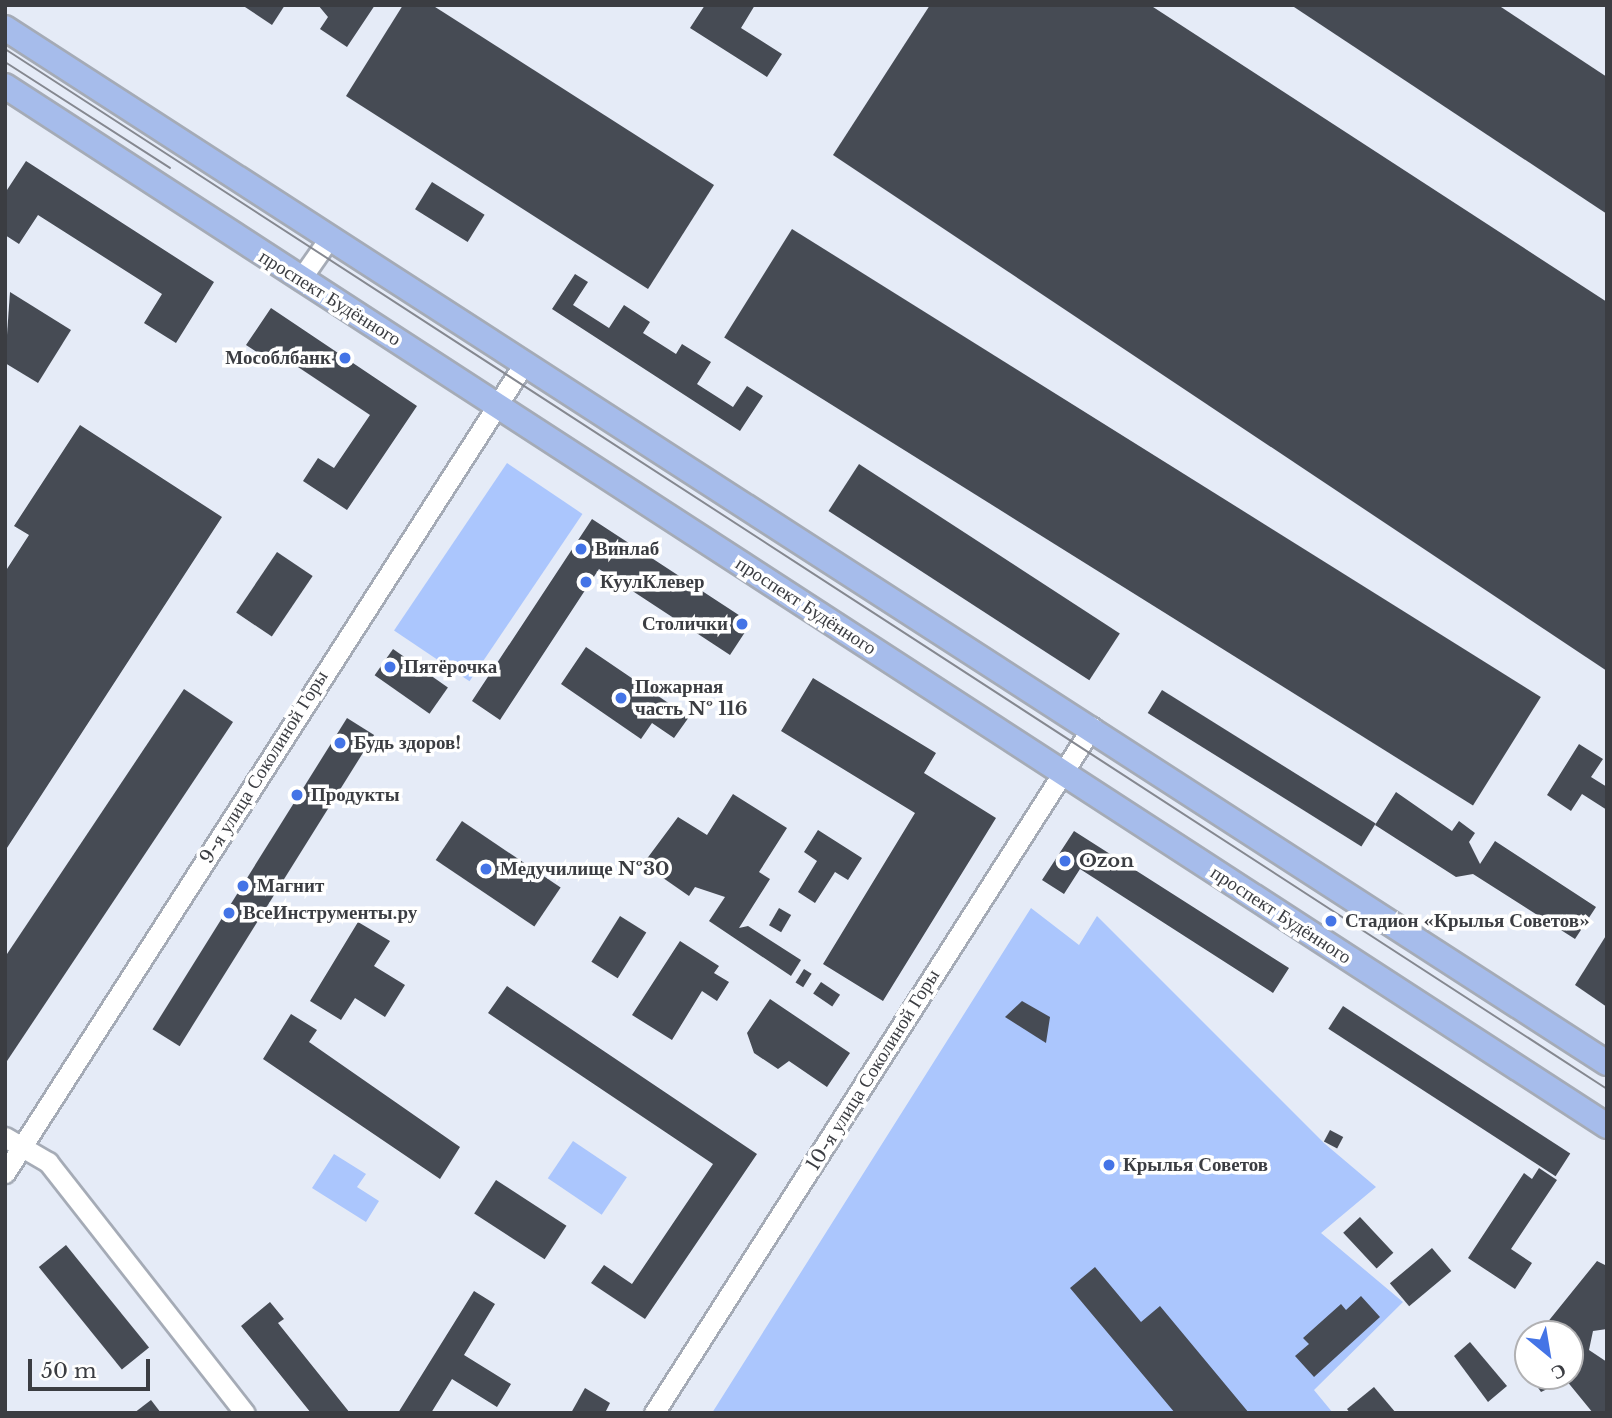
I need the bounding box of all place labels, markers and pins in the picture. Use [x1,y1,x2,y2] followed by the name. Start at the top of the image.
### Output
[225,347,331,369] place label: Мособлбанк
[337,350,353,366] marker: Мособлбанк
[595,538,659,560] place label: Винлаб
[573,541,589,557] marker: Винлаб
[600,571,705,593] place label: КуулКлевер
[578,574,594,590] marker: КуулКлевер
[642,613,728,635] place label: Столички
[734,616,750,632] marker: Столички
[404,656,497,678] place label: Пятёрочка
[382,659,398,675] marker: Пятёрочка
[635,676,748,720] place label: Пожарная часть № 116
[613,690,629,706] marker: Пожарная часть № 116
[354,732,461,754] place label: Будь здоров!
[332,735,348,751] marker: Будь здоров!
[311,784,400,806] place label: Продукты
[289,787,305,803] marker: Продукты
[1079,850,1134,872] place label: Ozon
[1057,853,1073,869] marker: Ozon
[500,858,669,880] place label: Медучилище №30
[478,861,494,877] marker: Медучилище №30
[257,875,324,897] place label: Магнит
[235,878,251,894] marker: Магнит
[243,902,417,924] place label: ВсеИнструменты.ру
[221,905,237,921] marker: ВсеИнструменты.ру
[1345,910,1590,932] place label: Стадион «Крылья Советов»
[1323,913,1339,929] marker: Стадион «Крылья Советов»
[1123,1154,1268,1176] place label: Крылья Советов
[1101,1157,1117,1173] marker: Крылья Советов

